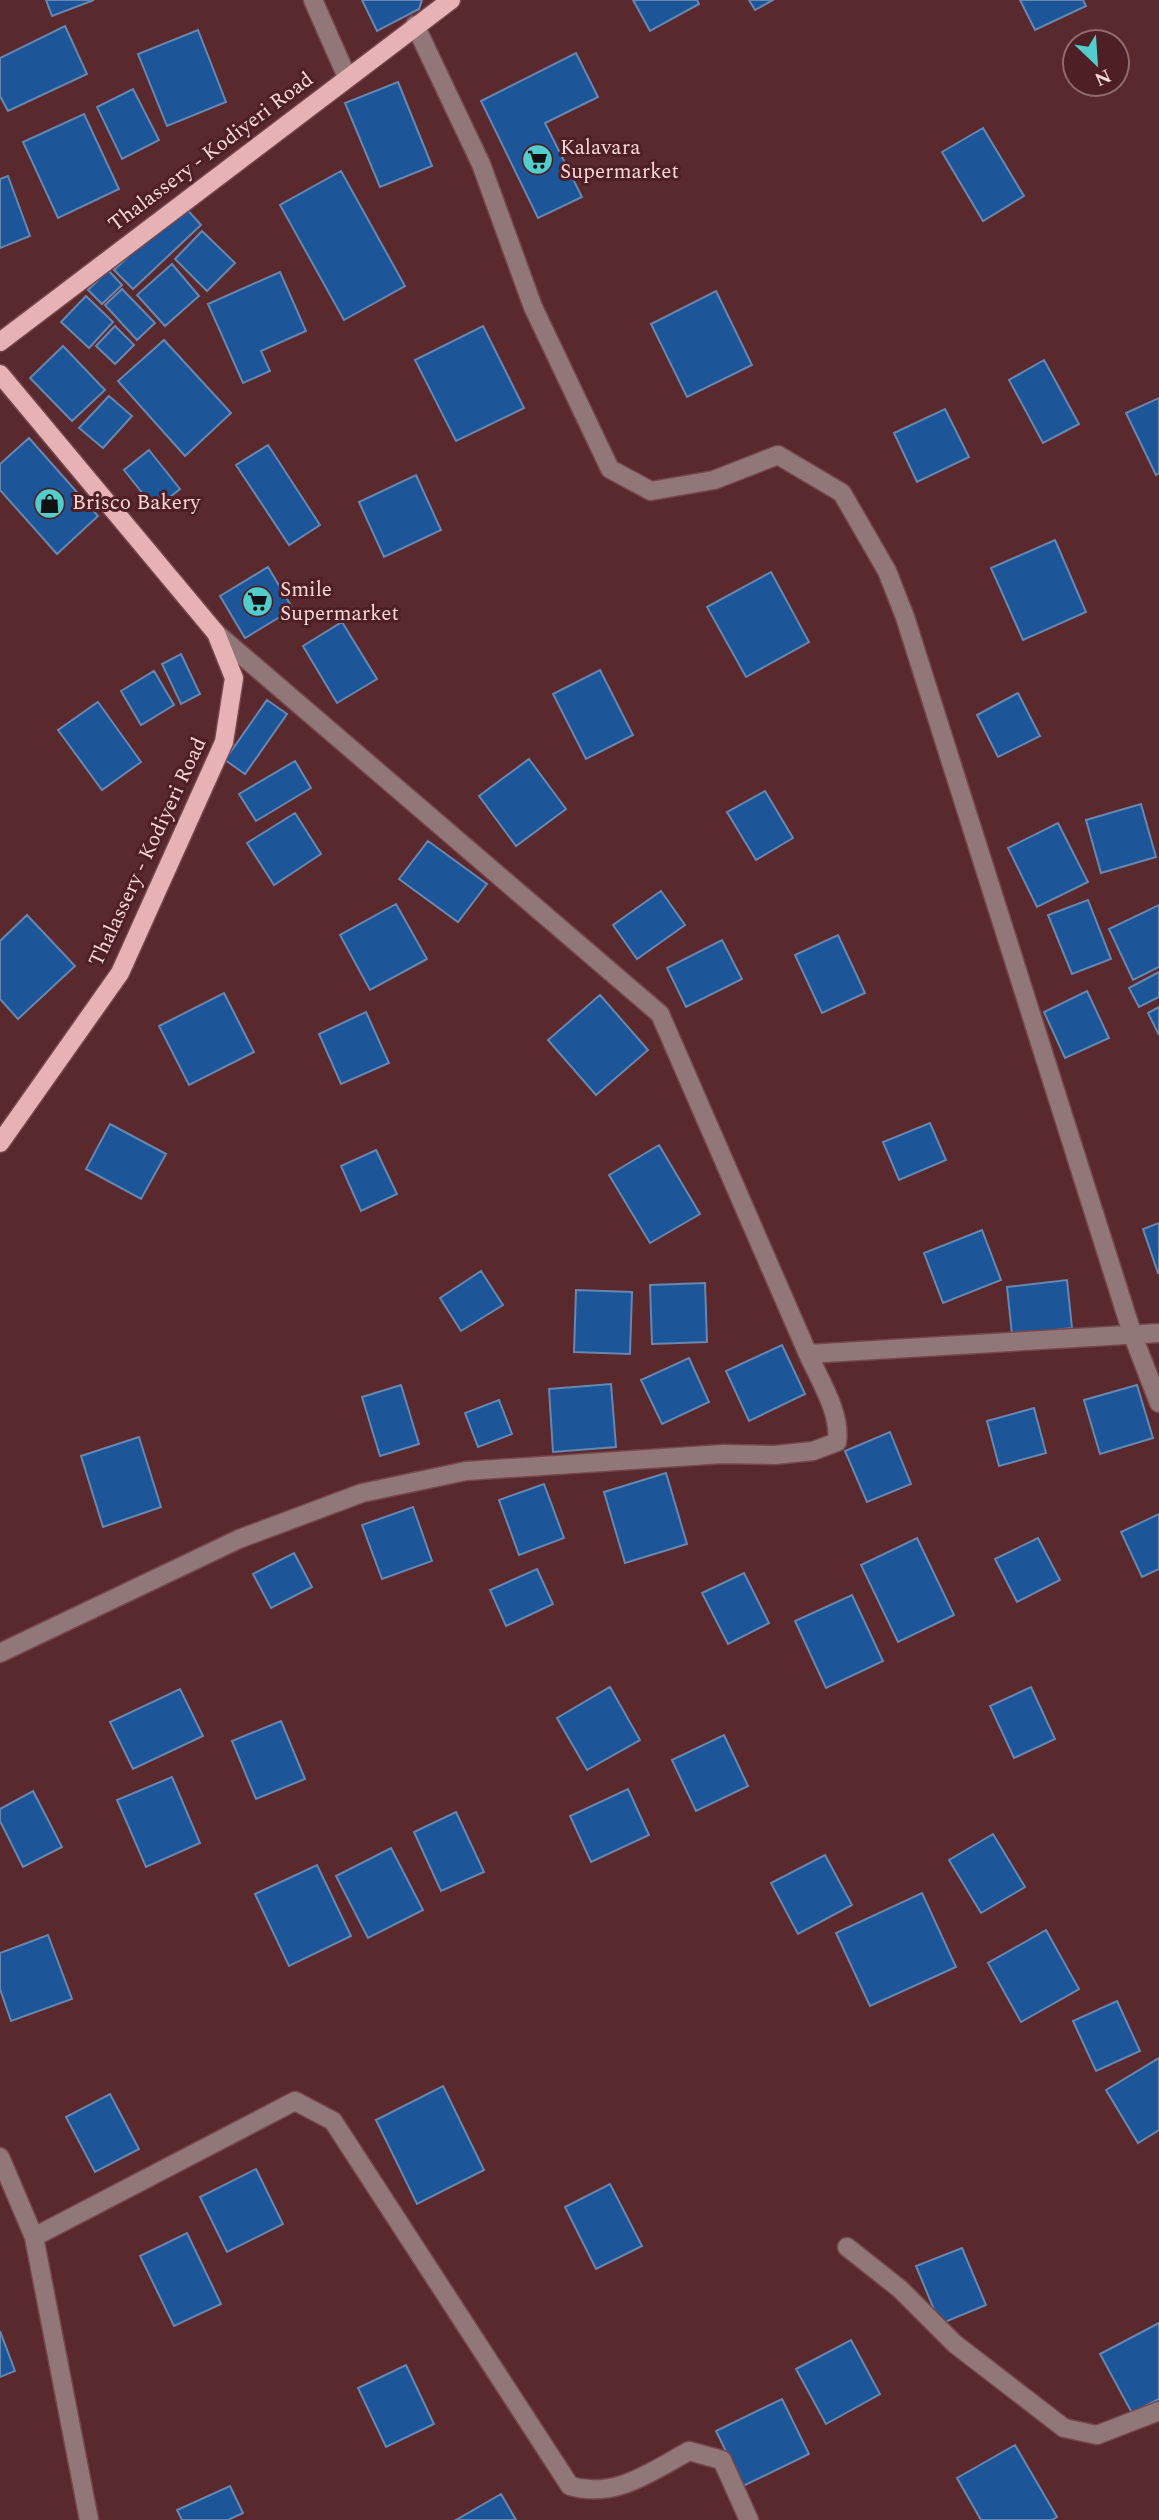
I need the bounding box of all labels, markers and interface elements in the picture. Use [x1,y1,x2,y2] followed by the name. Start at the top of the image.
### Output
[1061,28,1131,98] north arrow
[1089,61,1116,93] text: N
[102,64,320,240] street label: Thalassery - Kodiyeri Road
[560,132,679,188] place label: Kalavara Supermarket
[520,143,554,177] supermarket icon: Kalavara Supermarket
[32,486,66,520] shop icon: Brisco Bakery
[72,487,201,519] place label: Brisco Bakery
[280,574,399,630] place label: Smile Supermarket
[240,585,274,619] supermarket icon: Smile Supermarket
[81,732,215,972] street label: Thalassery - Kodiyeri Road

